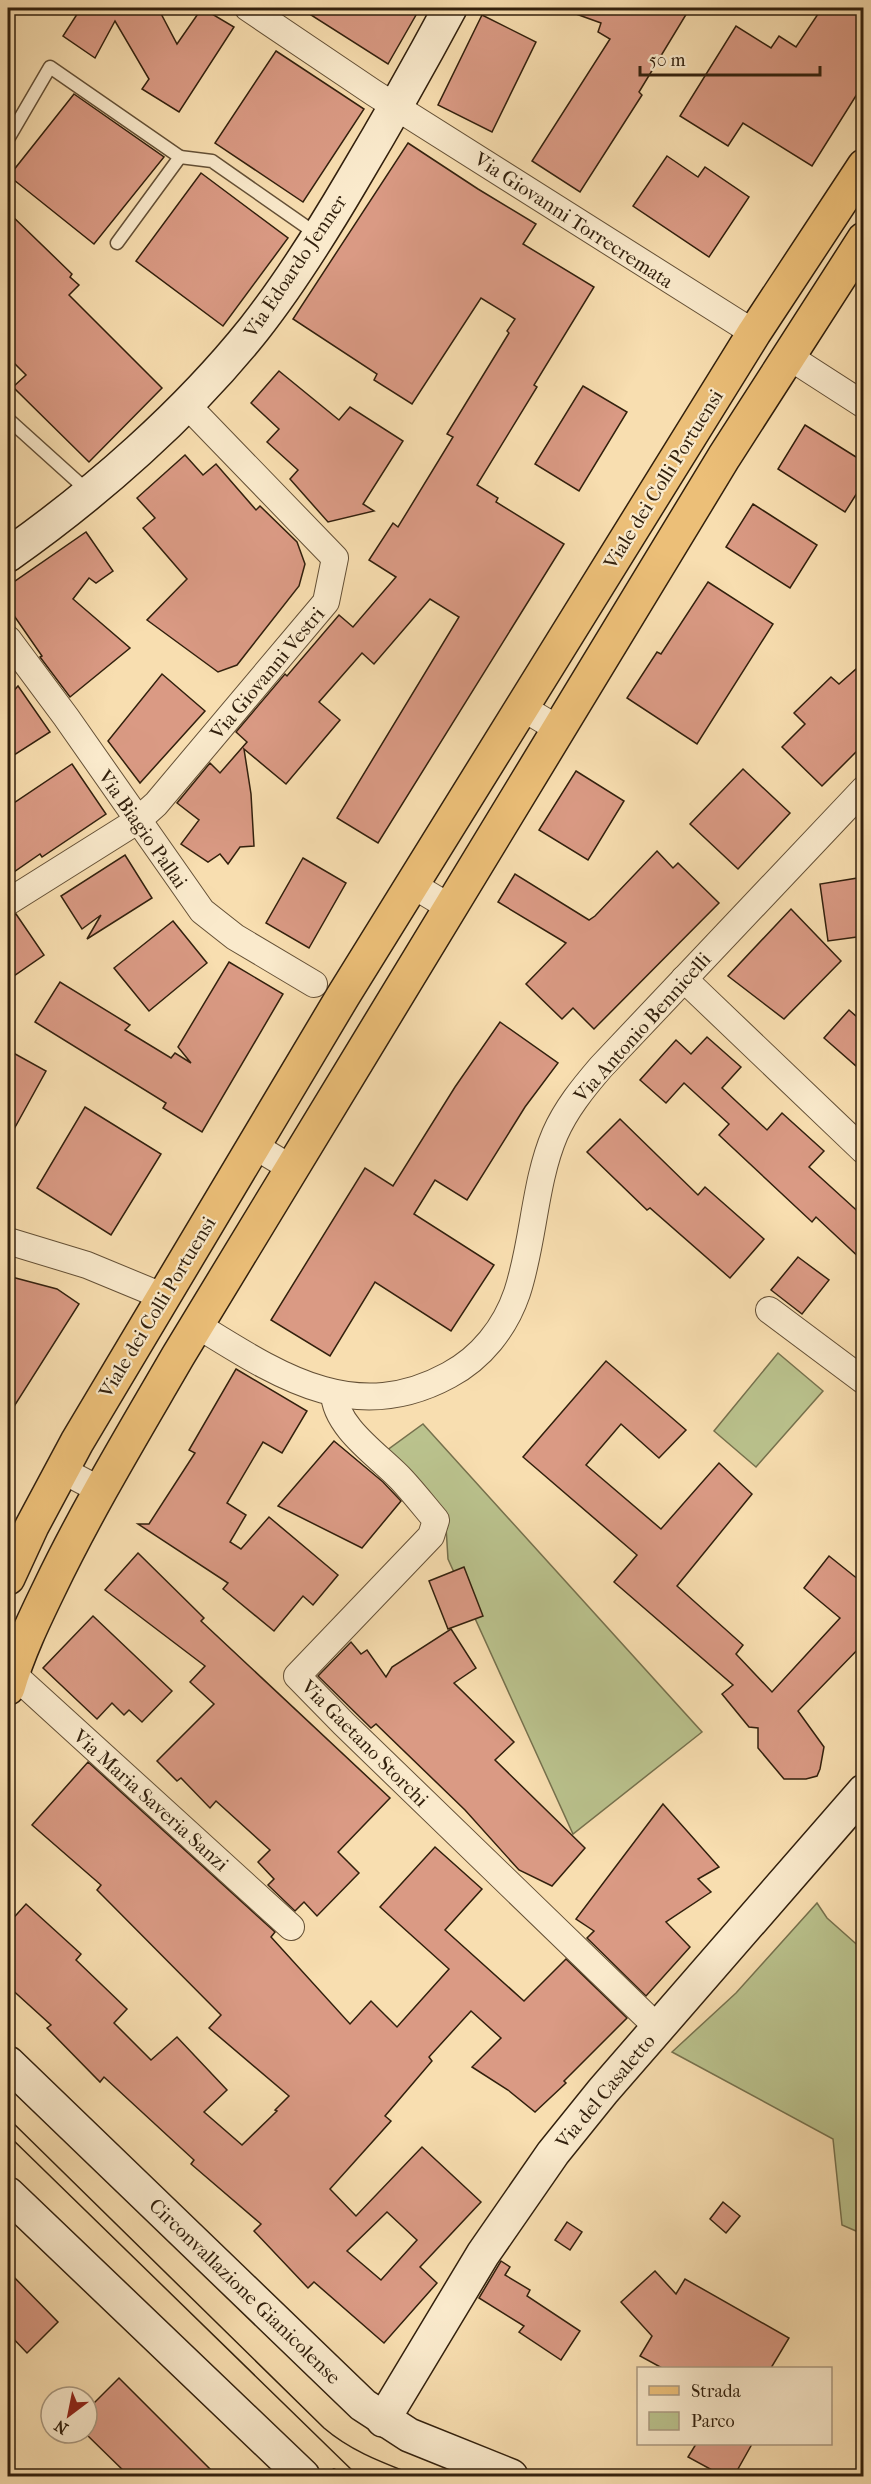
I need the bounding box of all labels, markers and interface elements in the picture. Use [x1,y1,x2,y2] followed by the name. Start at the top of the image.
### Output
[640,39,820,77] scale bar
[649,50,686,71] text: 50 m
[469,147,678,294] street label: Via Giovanni Torrecremata
[239,190,352,343] street label: Via Edoardo Jenner
[598,385,728,574] street label: Viale dei Colli Portuensi
[205,603,329,745] street label: Via Giovanni Vestri
[93,765,192,893] street label: Via Biagio Pallai
[568,948,716,1108] street label: Via Antonio Bennicelli
[94,1213,221,1403] street label: Viale dei Colli Portuensi
[296,1674,433,1812] street label: Via Gaetano Storchi
[68,1724,233,1876] street label: Via Maria Saveria Sanzi
[550,2030,660,2154] street label: Via del Casaletto
[144,2194,345,2389] street label: Circonvallazione Gianicolense
[637,2367,832,2445] legend
[691,2381,742,2402] text: Strada
[39,2385,99,2445] north arrow
[691,2411,735,2432] text: Parco
[50,2416,71,2439] text: N

